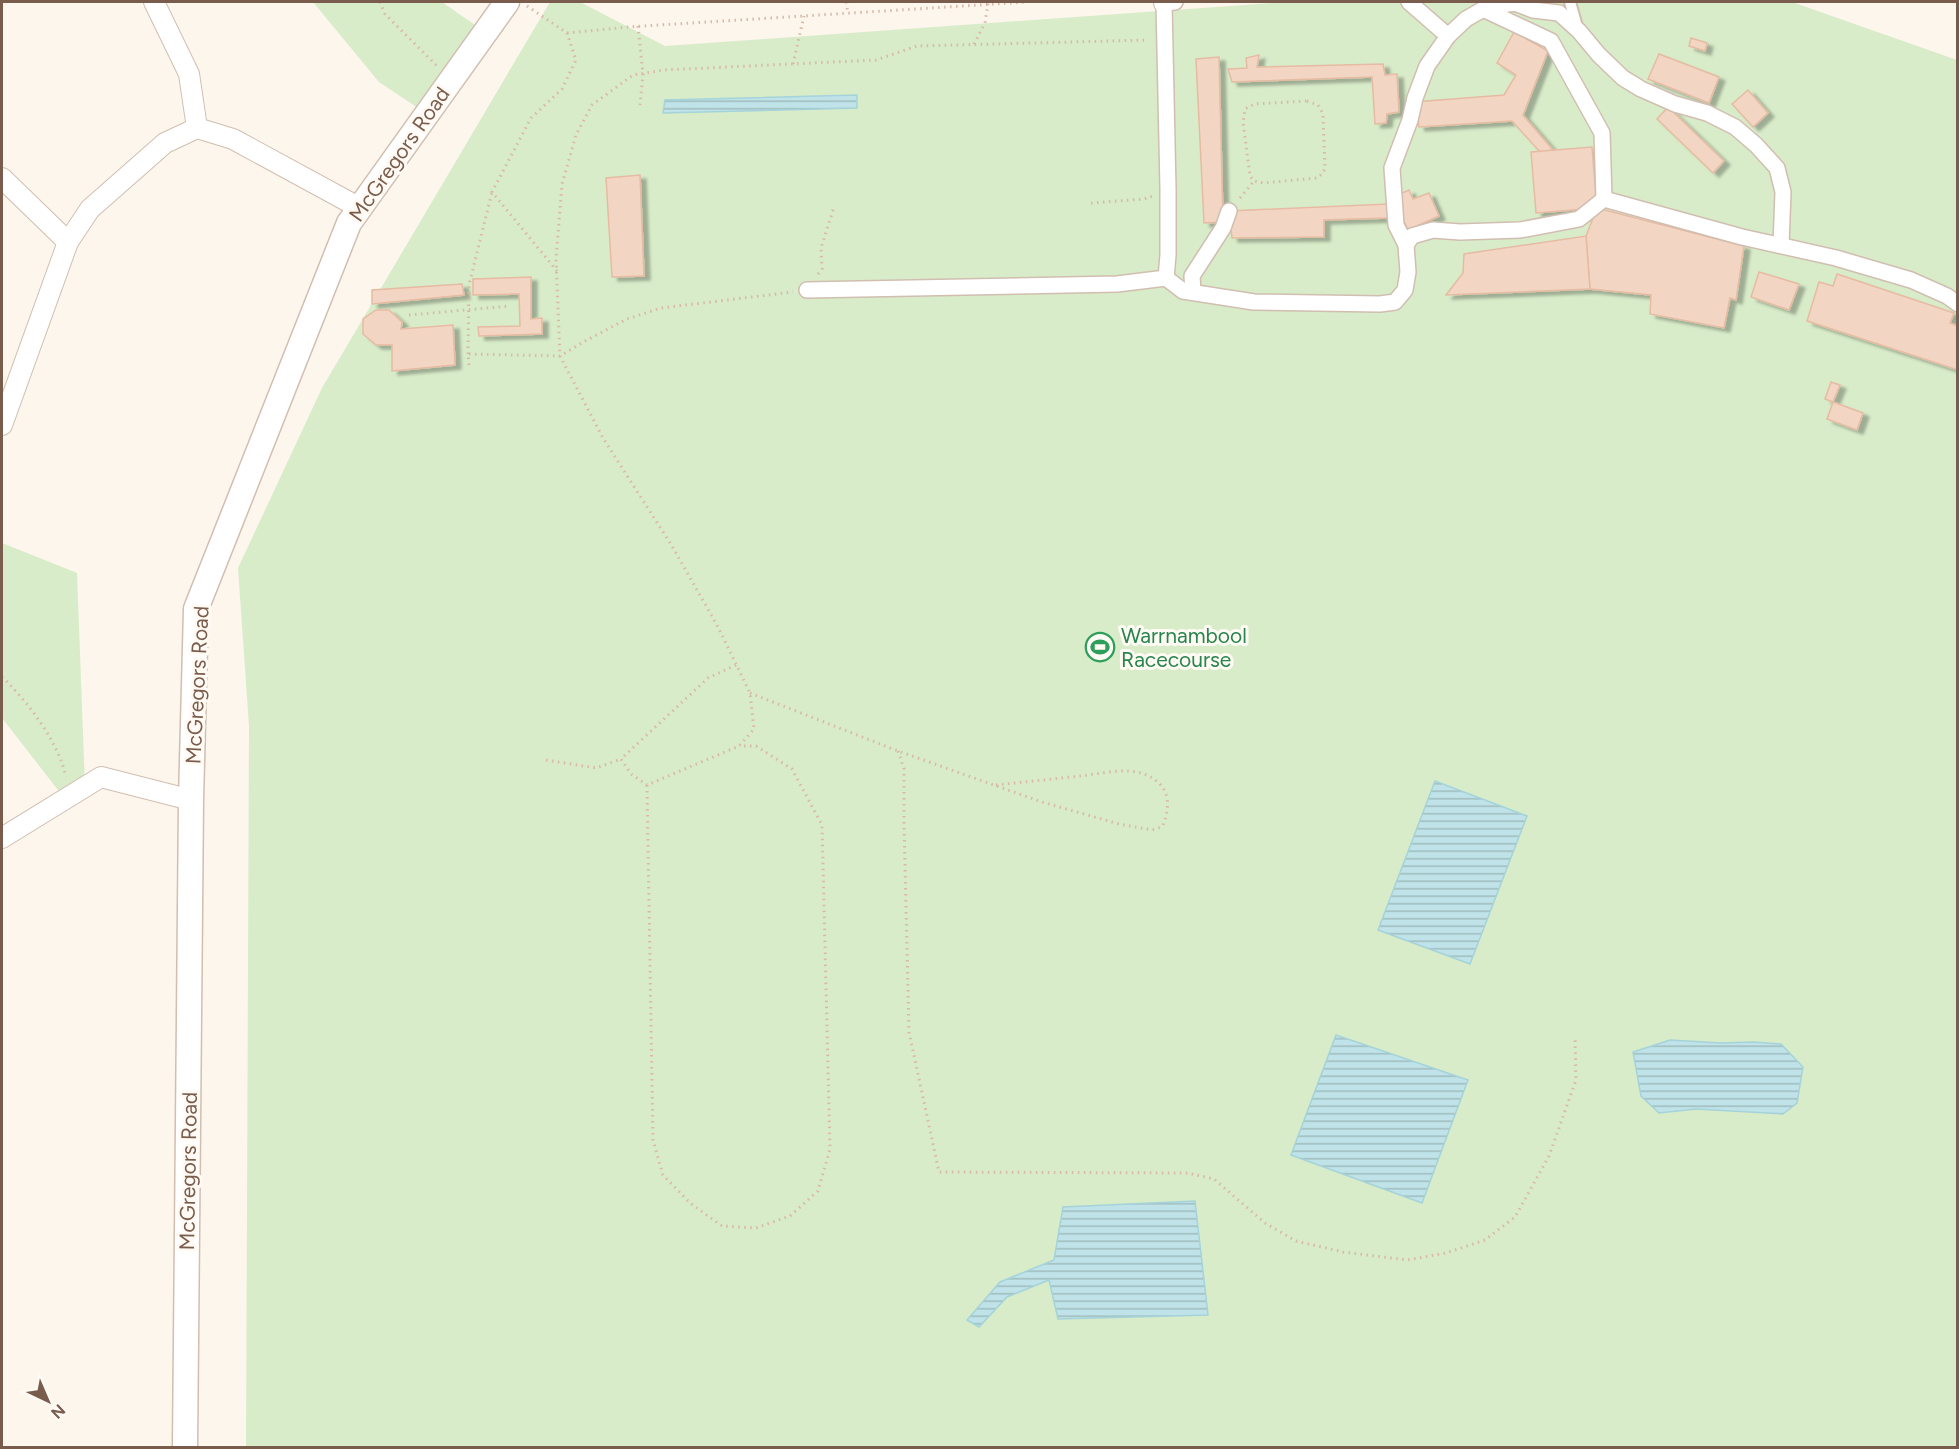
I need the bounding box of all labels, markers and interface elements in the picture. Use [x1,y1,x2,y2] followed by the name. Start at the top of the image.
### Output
[343,82,455,226] street label: McGregors Road
[180,605,214,765] street label: McGregors Road
[1121,623,1247,672] place label: Warrnambool Racecourse
[1084,631,1116,663] sports icon: Warrnambool Racecourse
[174,1092,202,1250] street label: McGregors Road
[18,1371,78,1431] north arrow
[47,1400,69,1423] text: N

